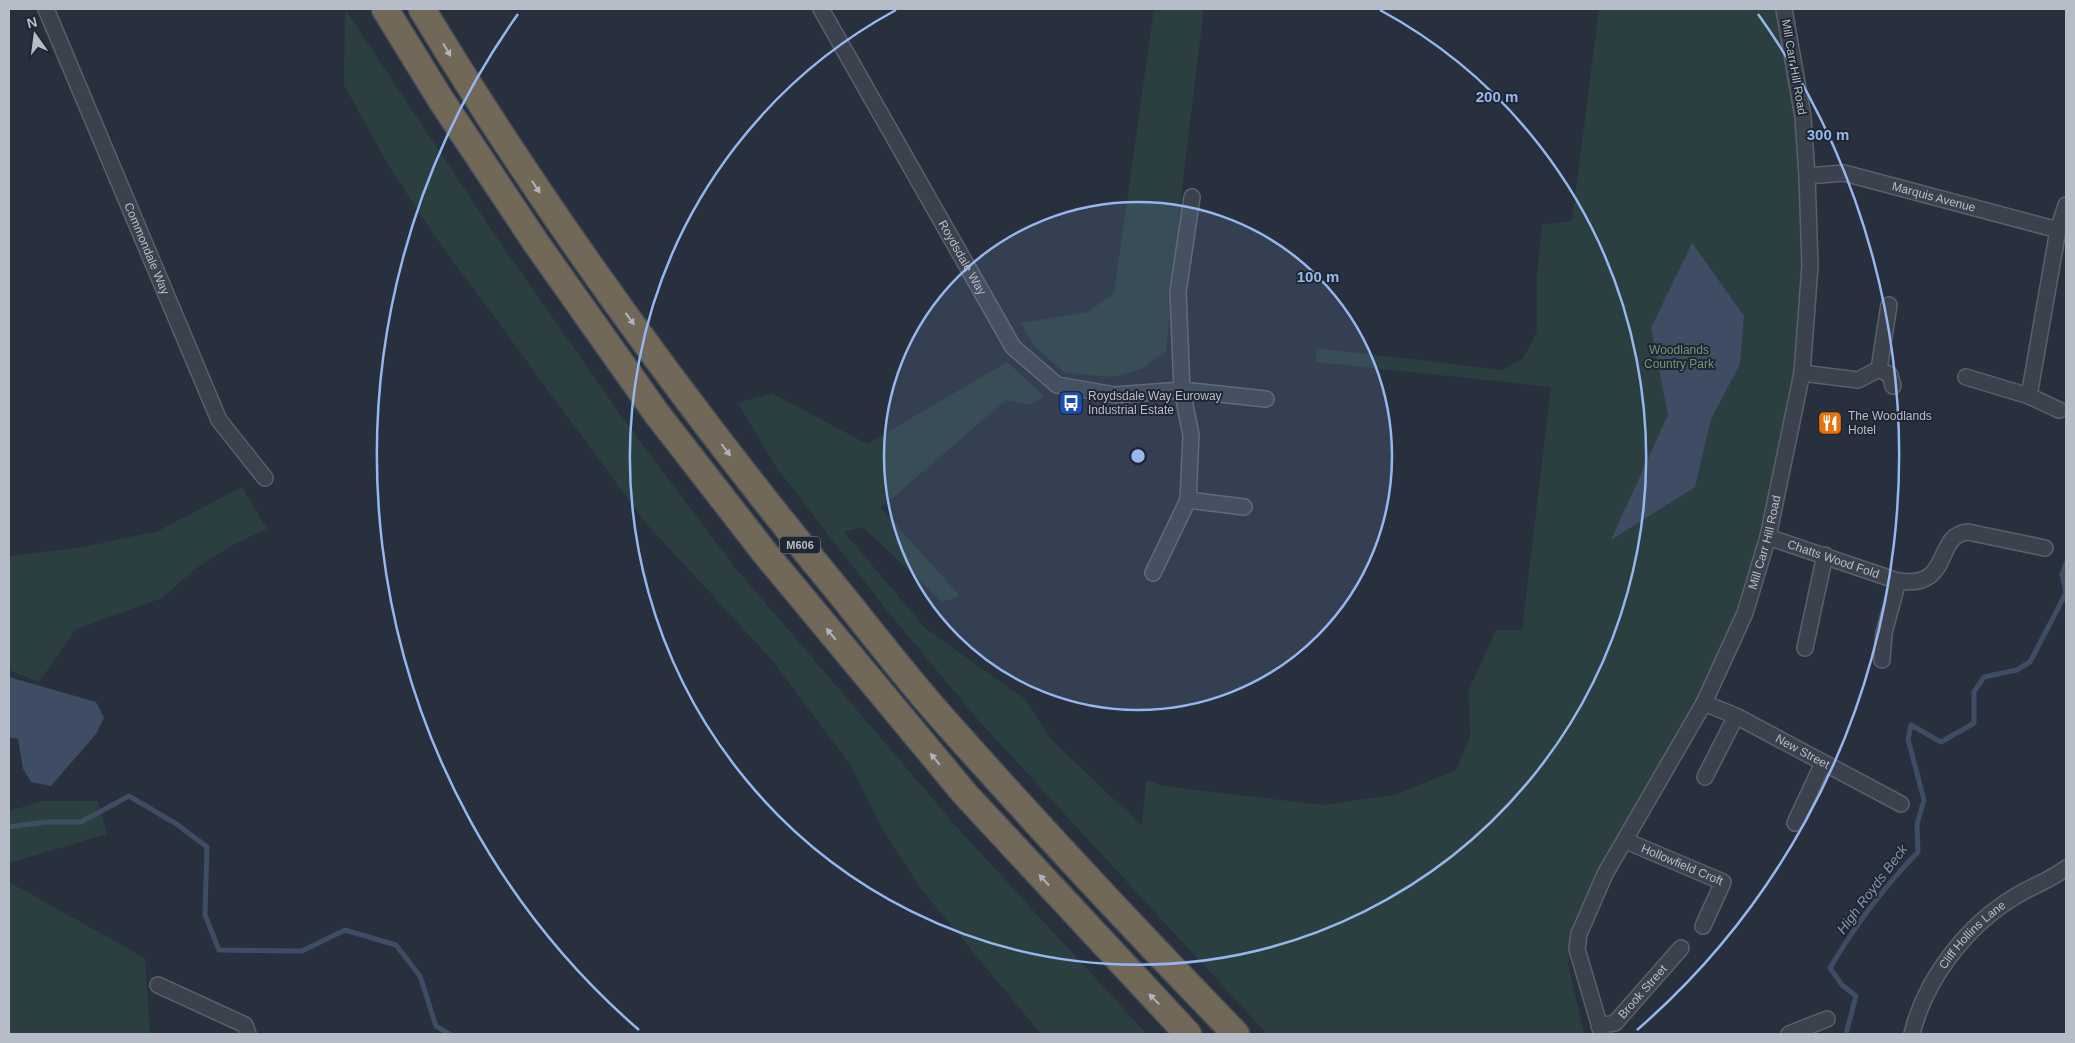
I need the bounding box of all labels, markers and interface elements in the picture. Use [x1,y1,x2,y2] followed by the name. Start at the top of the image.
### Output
[10,10,60,60] north arrow
[25,13,39,31] text: N
[1779,18,1809,116] street label: Mill Carr Hill Road
[443,44,452,57] one-way arrow
[1476,88,1518,105] text: 200 m
[1807,126,1849,143] text: 300 m
[1890,179,1977,215] street label: Marquis Avenue
[531,180,541,193] one-way arrow
[121,201,172,297] street label: Commondale Way
[936,218,989,298] street label: Roydsdale Way
[1297,268,1339,285] text: 100 m
[625,312,635,326] one-way arrow
[1644,343,1715,371] park label: Woodlands Country Park
[1088,389,1222,417] place label: Roydsdale Way Euroway Industrial Estate
[1058,390,1084,416] bus stop icon: Roydsdale Way Euroway Industrial Estate
[1848,409,1932,437] place label: The Woodlands Hotel
[1817,410,1843,436] restaurant icon: The Woodlands Hotel
[721,443,731,457] one-way arrow
[1129,447,1147,465] centre of rings
[1746,494,1783,591] street label: Mill Carr Hill Road
[780,536,820,554] road number: M606
[1786,537,1881,581] street label: Chatts Wood Fold
[826,628,837,641] one-way arrow
[1773,731,1833,772] street label: New Street
[930,753,941,766] one-way arrow
[1639,841,1726,888] street label: Hollowfield Croft
[1833,841,1911,937] water label: High Royds Beck
[1038,874,1050,886] one-way arrow
[1936,898,2008,972] street label: Cliff Hollins Lane
[1615,961,1670,1021] street label: Brook Street
[1148,994,1160,1006] one-way arrow

